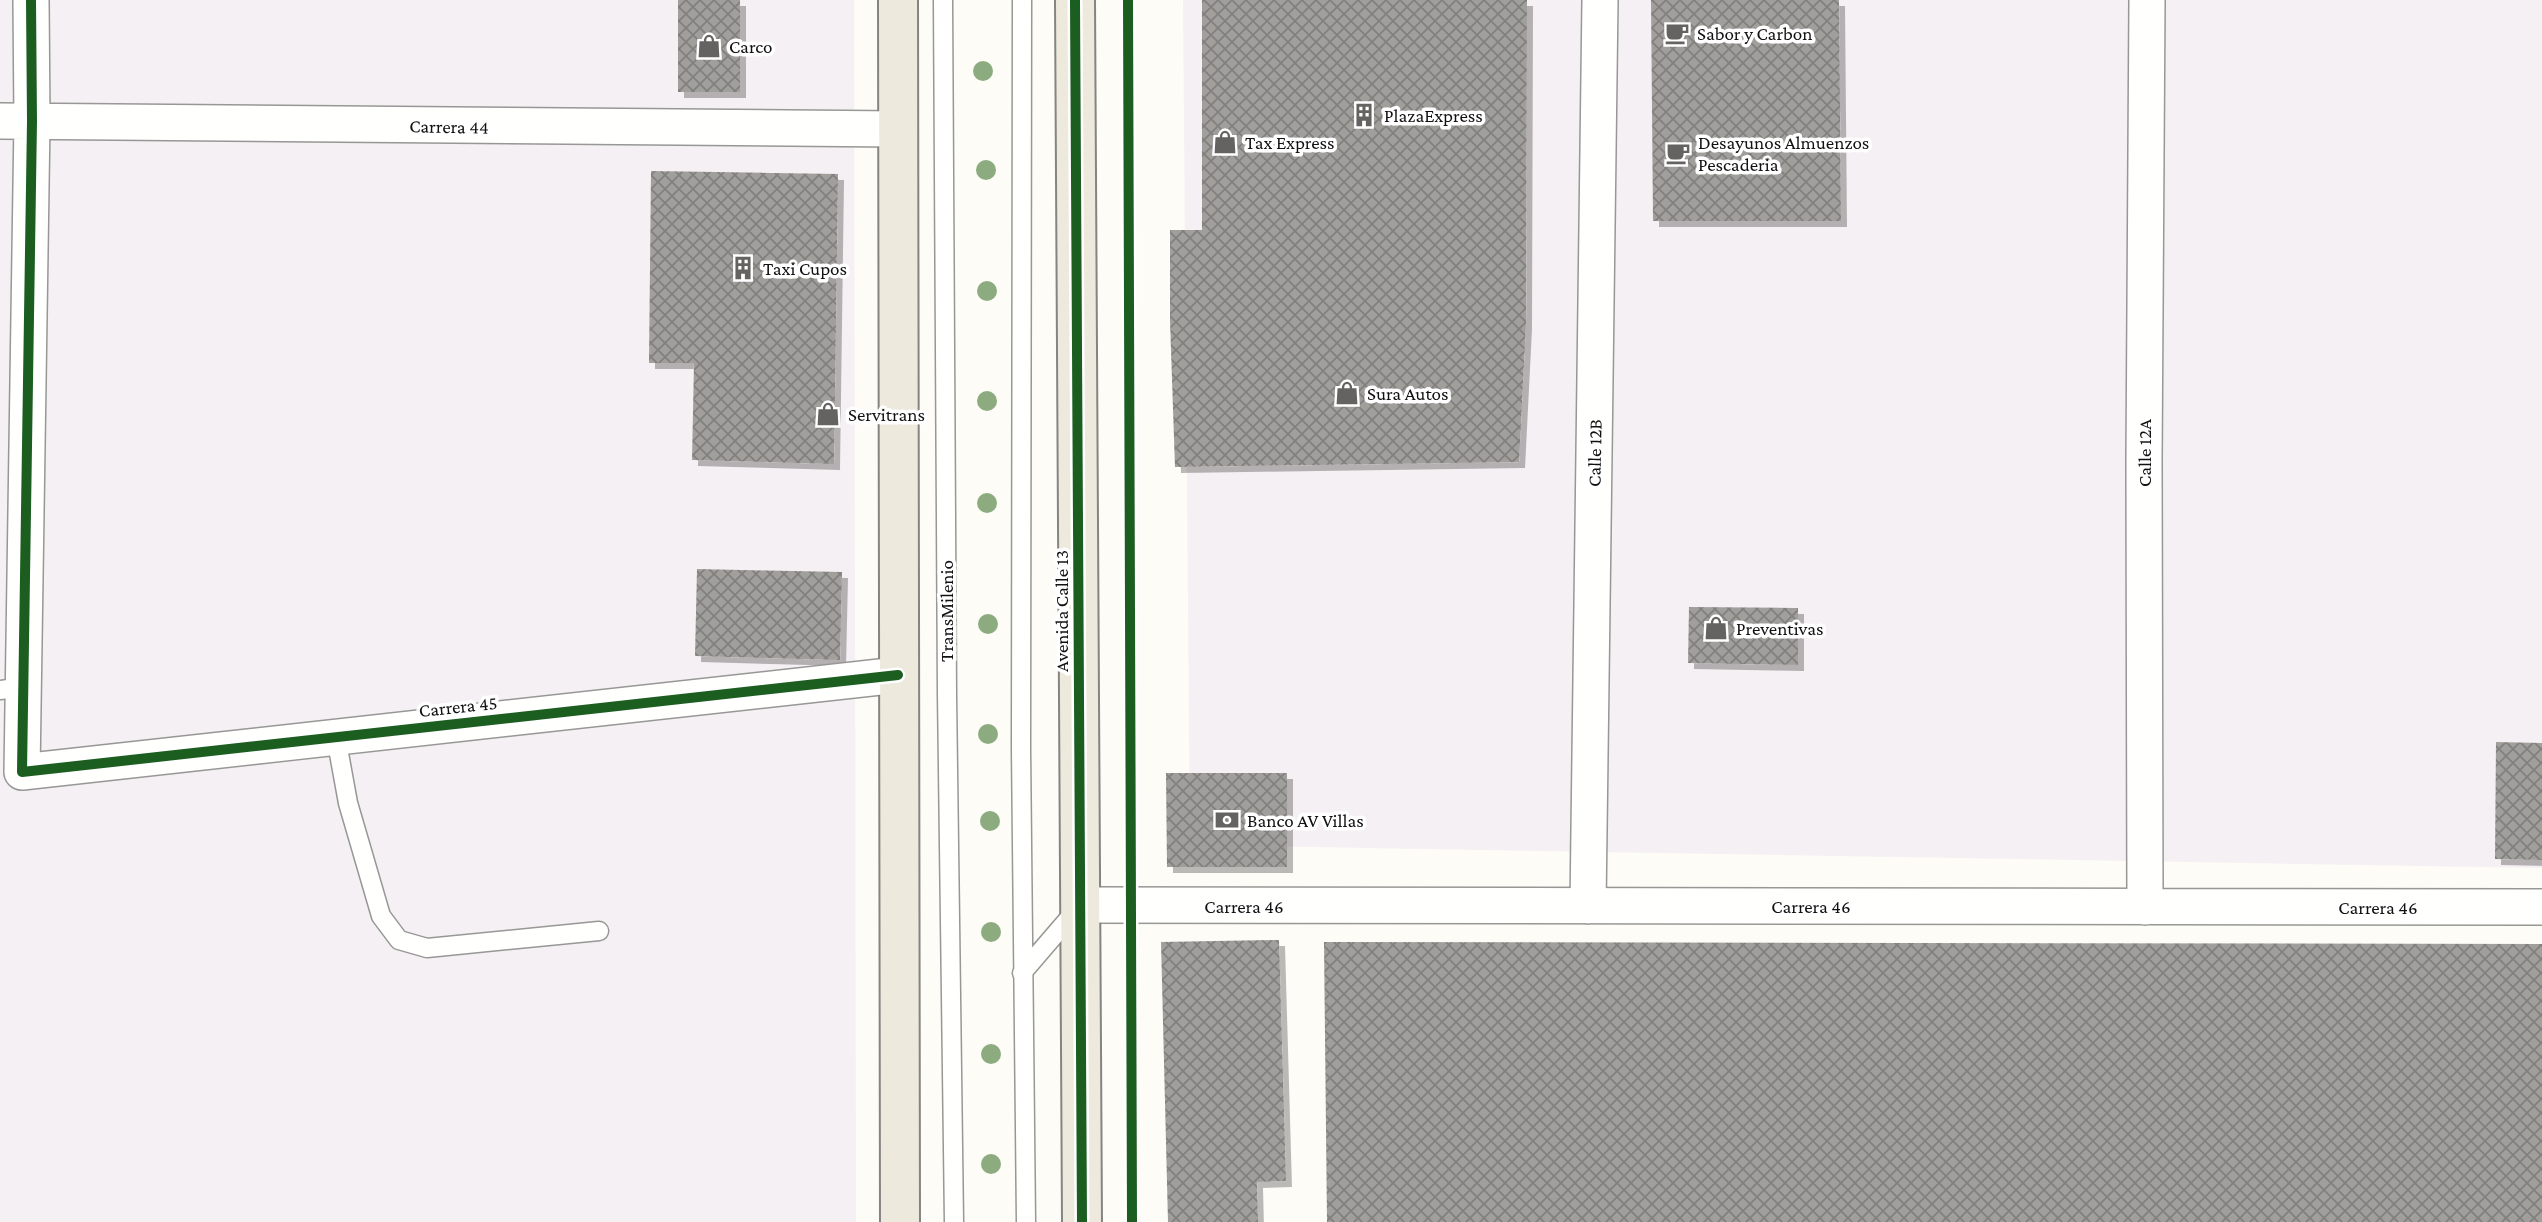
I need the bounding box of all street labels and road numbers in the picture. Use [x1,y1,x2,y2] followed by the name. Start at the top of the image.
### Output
[409,115,489,138] street label: Carrera 44
[1583,419,1606,487] street label: Calle 12B
[2134,419,2155,487] street label: Calle 12A
[1051,550,1072,672] street label: Avenida Calle 13
[936,560,957,662] street label: TransMilenio
[418,692,498,721] street label: Carrera 45
[1204,896,1284,917] street label: Carrera 46
[1771,896,1851,917] street label: Carrera 46
[2338,897,2418,918] street label: Carrera 46

